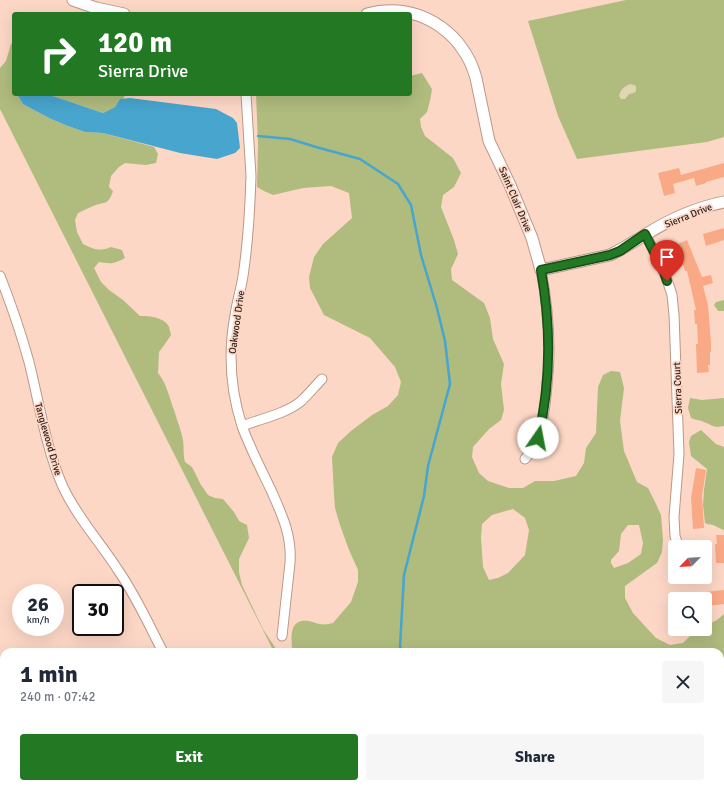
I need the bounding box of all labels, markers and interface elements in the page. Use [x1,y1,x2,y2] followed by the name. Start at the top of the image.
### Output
[98,26,172,60] text: 120 m
[32,28,84,80] icon: right
[98,60,188,82] text: Sierra Drive
[496,165,534,234] street label: Saint Clair Drive
[663,201,714,231] street label: Sierra Drive
[650,240,684,281] pin
[656,246,678,268] icon: arrive
[227,290,247,355] street label: Oakwood Drive
[671,361,685,414] street label: Sierra Court
[32,402,64,477] street label: Tanglewood Drive
[517,417,559,459] position arrow
[668,540,712,584] north arrow
[668,540,712,636] map controls
[72,584,124,636] speed limit sign: 30
[27,592,49,617] text: 26
[668,592,712,636] button: search
[27,614,49,626] text: km/h
[20,659,78,689] text: 1 min
[662,661,704,703] button: close
[20,689,96,705] text: 240 m · 07:42
[20,734,358,780] button: Exit
[366,734,704,780] button: Share

